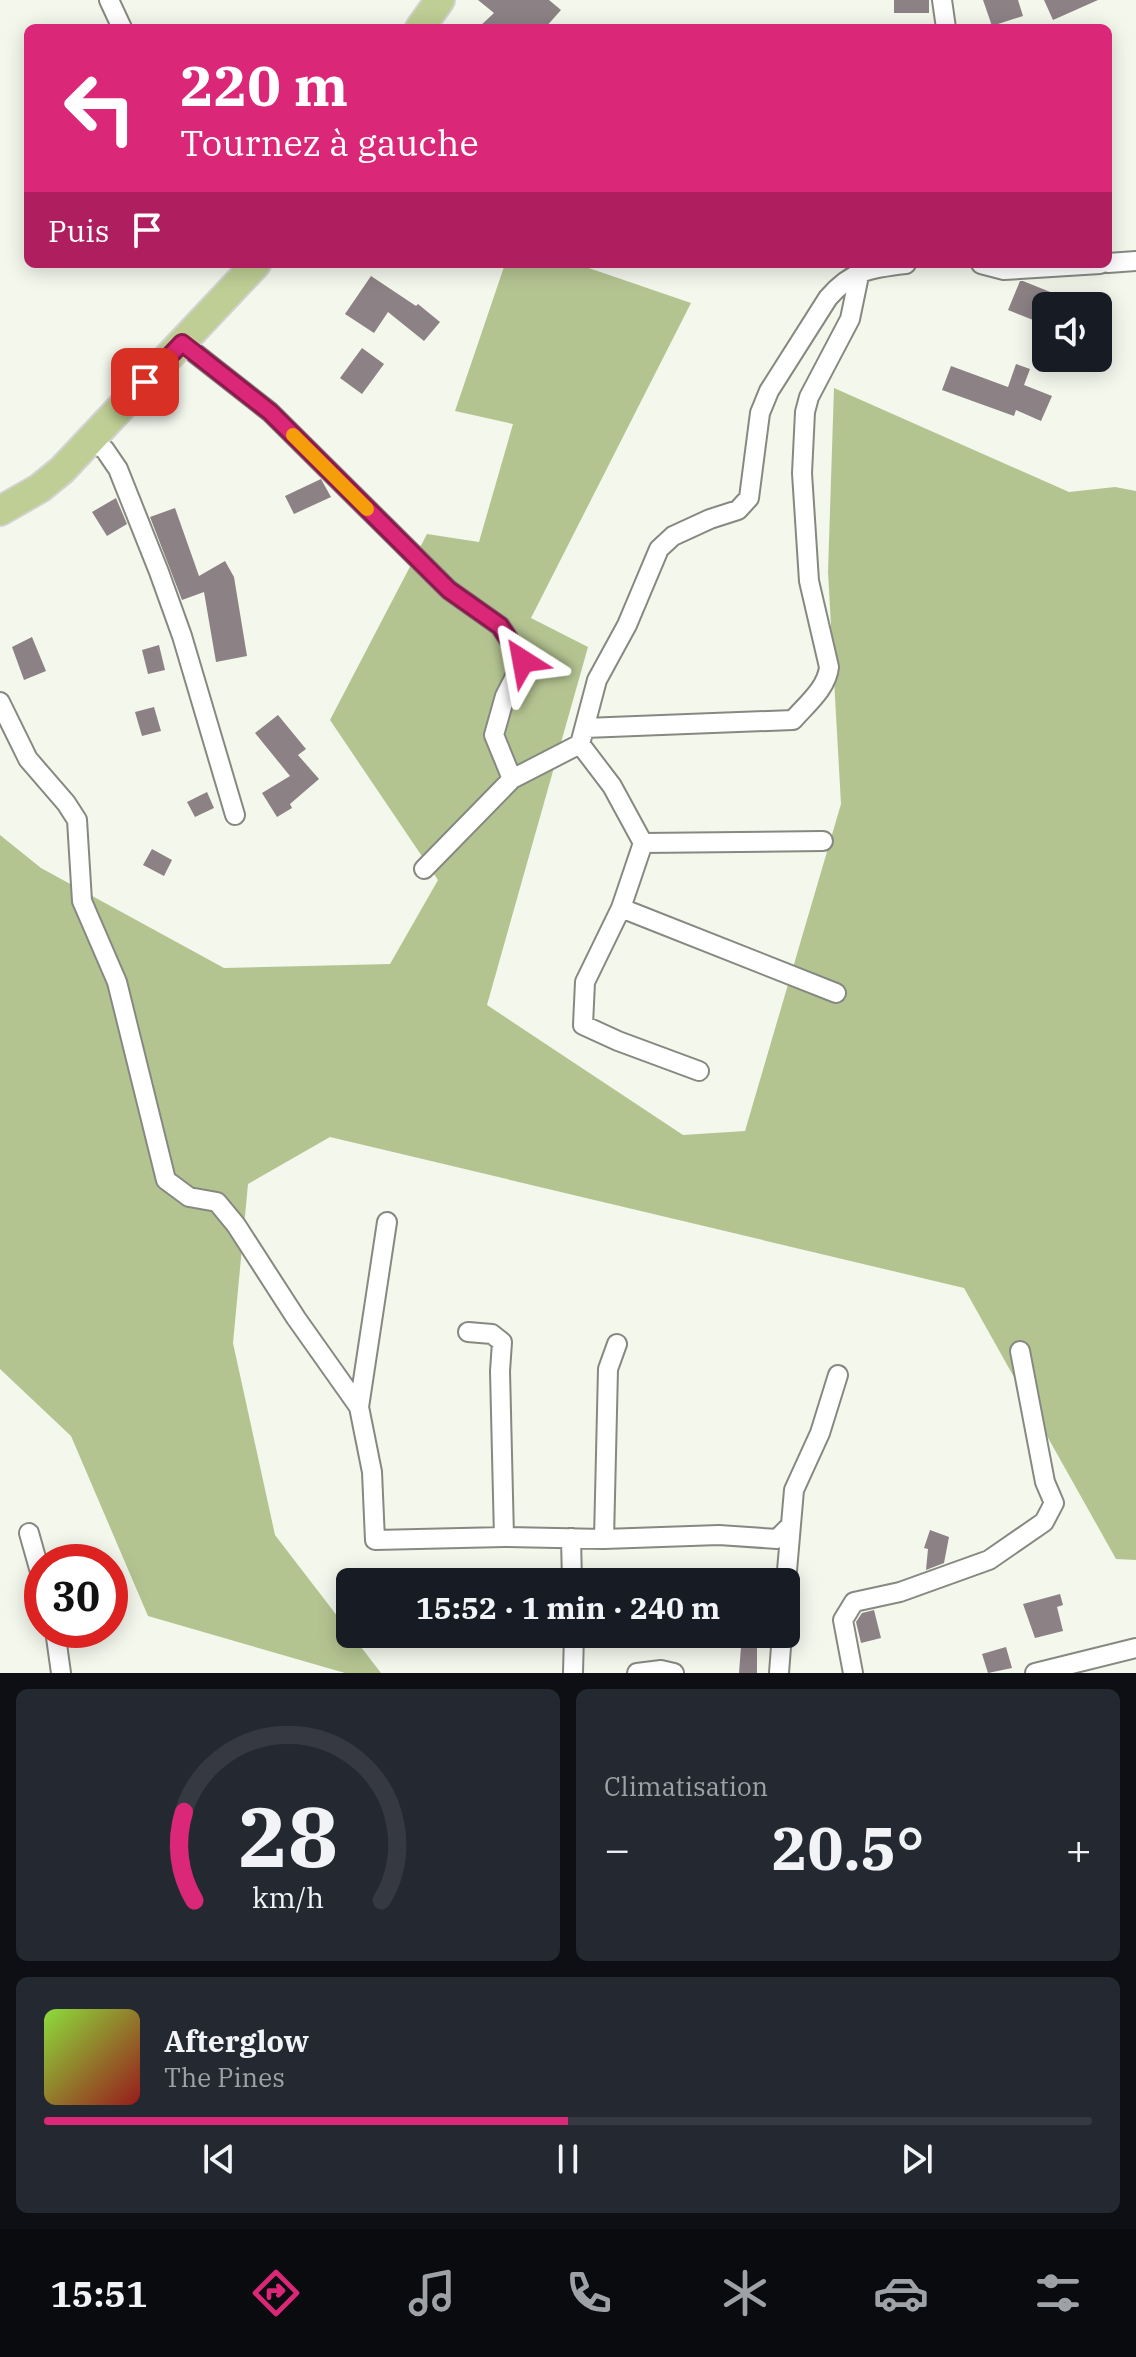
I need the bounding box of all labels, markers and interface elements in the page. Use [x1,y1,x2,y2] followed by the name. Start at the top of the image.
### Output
[180,49,348,121] text: 220 m
[48,56,152,160] icon: left
[180,119,479,166] text: Tournez à gauche
[125,208,169,252] icon: arrive
[48,211,109,250] text: Puis
[1032,292,1112,372] map controls
[1032,292,1112,372] button: sound
[111,348,179,416] pin
[123,360,167,404] icon: arrive
[481,619,565,703] position arrow
[24,1544,128,1648] speed limit sign: 30
[416,1588,720,1627] text: 15:52 · 1 min · 240 m
[604,1769,768,1803] text: Climatisation
[238,1782,338,1890] text: 28
[771,1808,925,1887] text: 20.5°
[604,1820,630,1877] text: −
[1066,1820,1092,1877] text: +
[252,1879,324,1916] text: km/h
[164,2021,309,2060] text: Afterglow
[164,2060,285,2094] text: The Pines
[197,2137,241,2181] icon: previous
[546,2137,590,2181] icon: pause
[895,2137,939,2181] icon: next
[248,2265,304,2321] icon: directions
[404,2265,460,2321] icon: music
[561,2265,617,2321] icon: phone
[717,2265,773,2321] icon: climate
[873,2265,929,2321] icon: car
[1030,2265,1086,2321] icon: filters
[50,2270,148,2317] text: 15:51

